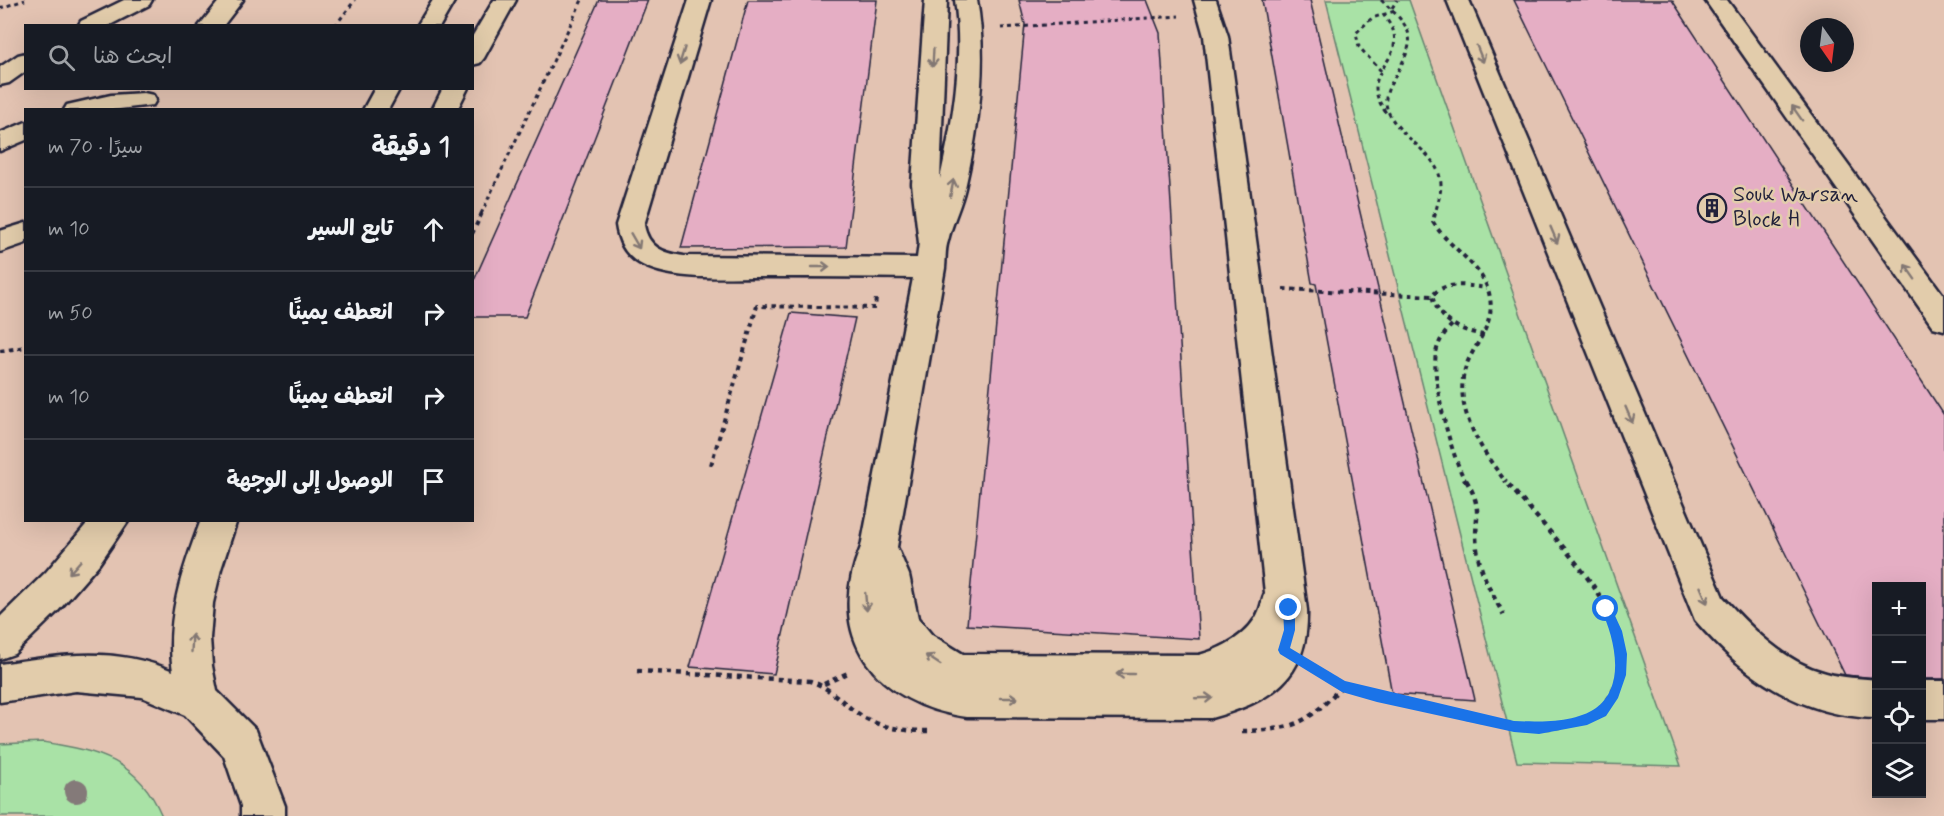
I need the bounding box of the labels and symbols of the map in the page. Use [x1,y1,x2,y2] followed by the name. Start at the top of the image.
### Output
[1800,18,1854,72] north arrow
[1475,44,1486,63] one-way arrow
[676,46,687,65] one-way arrow
[927,48,938,68] one-way arrow
[1791,105,1803,121] one-way arrow
[947,178,959,197] one-way arrow
[1733,181,1858,234] place label: Souk Warsan Block H
[1696,192,1728,224] building icon: Souk Warsan Block H
[1549,225,1560,243] one-way arrow
[629,232,641,249] one-way arrow
[810,261,830,273] one-way arrow
[1904,264,1916,280] one-way arrow
[1624,405,1635,424] one-way arrow
[68,559,82,574] one-way arrow
[1699,585,1710,604] one-way arrow
[861,592,872,612] one-way arrow
[1275,594,1301,620] route end
[1592,595,1618,621] route start
[187,634,198,654] one-way arrow
[925,653,942,665] one-way arrow
[1115,668,1135,680] one-way arrow
[998,692,1018,704] one-way arrow
[1193,693,1213,704] one-way arrow

